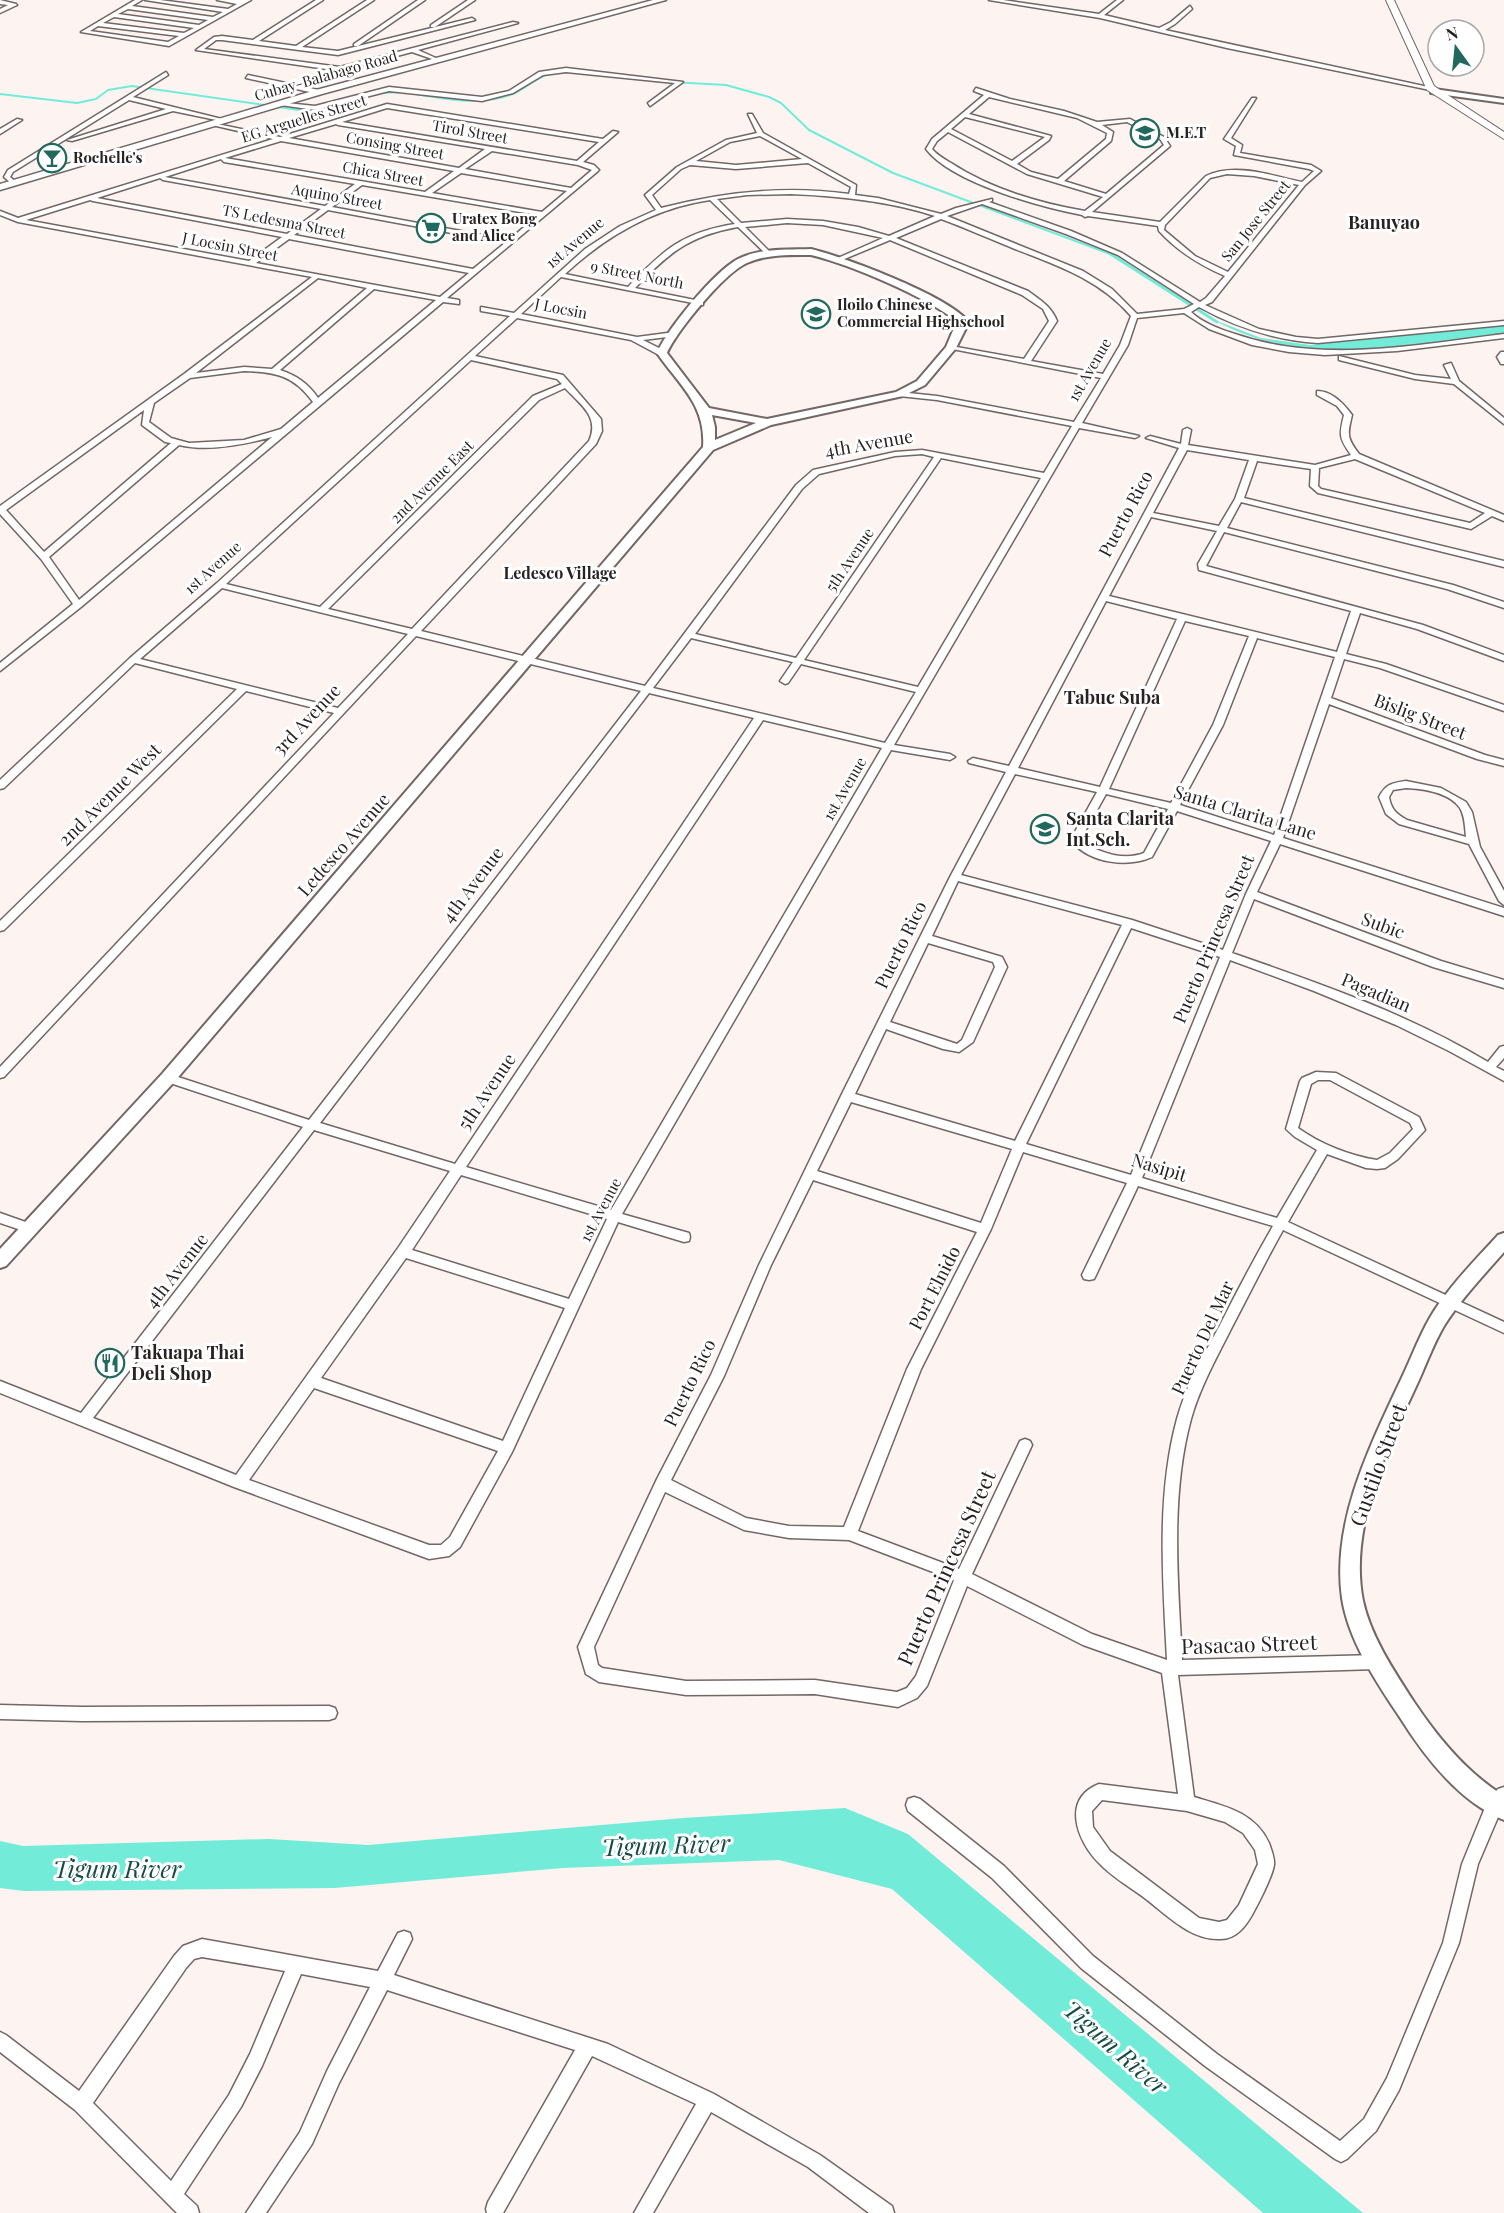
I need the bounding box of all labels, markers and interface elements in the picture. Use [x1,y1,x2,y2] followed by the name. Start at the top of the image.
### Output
[1426,18,1486,78] north arrow
[1444,21,1461,45] text: N
[252,45,400,105] street label: Cubay-Balabago Road
[239,89,369,147] street label: EG Arguelles Street
[431,115,510,148] street label: Tirol Street
[1129,117,1161,149] school or university icon: M.E.T
[1166,122,1206,142] place label: M.E.T
[345,127,446,164] street label: Consing Street
[36,142,68,174] bar icon: Rochelle's
[73,147,143,167] place label: Rochelle's
[341,156,426,190] street label: Chica Street
[1216,175,1295,265] street label: San Jose Street
[289,178,385,214] street label: Aquino Street
[221,199,348,243] street label: TS Ledesma Street
[452,208,537,245] place label: Uratex Bong and Alice
[1348,210,1420,234] district label: Banuyao
[415,212,447,244] supermarket icon: Uratex Bong and Alice
[541,212,608,272] street label: 1st Avenue
[180,227,280,265] street label: J Locsin Street
[589,255,686,293] street label: 9 Street North
[532,293,589,323] street label: J Locsin
[837,294,1005,331] place label: Iloilo Chinese Commercial Highschool
[800,298,832,330] school or university icon: Iloilo Chinese Commercial Highschool
[1063,334,1115,405] street label: 1st Avenue
[823,423,915,463] street label: 4th Avenue
[385,435,478,527] street label: 2nd Avenue East
[1092,466,1158,561] street label: Puerto Rico
[820,524,878,595] street label: 5th Avenue
[180,536,245,598] street label: 1st Avenue
[503,562,617,583] district label: Ledesco Village
[267,678,346,760] street label: 3rd Avenue
[1064,685,1161,709] district label: Tabuc Suba
[1371,687,1471,745] street label: Bislig Street
[53,737,166,851] street label: 2nd Avenue West
[818,753,870,824] street label: 1st Avenue
[1171,779,1319,845] street label: Santa Clarita Lane
[292,788,395,901] street label: Ledesco Avenue
[1066,806,1175,851] place label: Santa Clarita Int.Sch.
[1029,813,1061,845] school or university icon: Santa Clarita Int.Sch.
[436,842,509,927] street label: 4th Avenue
[1167,850,1260,1027] street label: Puerto Princesa Street
[869,897,932,992] street label: Puerto Rico
[1358,906,1409,944] street label: Subic
[1338,967,1415,1018] street label: Pagadian
[452,1048,521,1135] street label: 5th Avenue
[1129,1147,1191,1187] street label: Nasipit
[575,1174,625,1245] street label: 1st Avenue
[139,1228,213,1313] street label: 4th Avenue
[903,1241,966,1334] street label: Port Elnido
[1165,1277,1239,1398] street label: Puerto Del Mar
[658,1335,721,1430] street label: Puerto Rico
[131,1340,245,1385] place label: Takuapa Thai Deli Shop
[94,1347,126,1379] restaurant icon: Takuapa Thai Deli Shop
[1342,1398,1413,1530] street label: Gustilo Street
[889,1465,1001,1669] street label: Puerto Princesa Street
[1180,1627,1318,1659] street label: Pasacao Street
[601,1826,731,1862] water label: Tigum River
[53,1852,182,1884] water label: Tigum River
[1057,1992,1176,2101] water label: Tigum River

